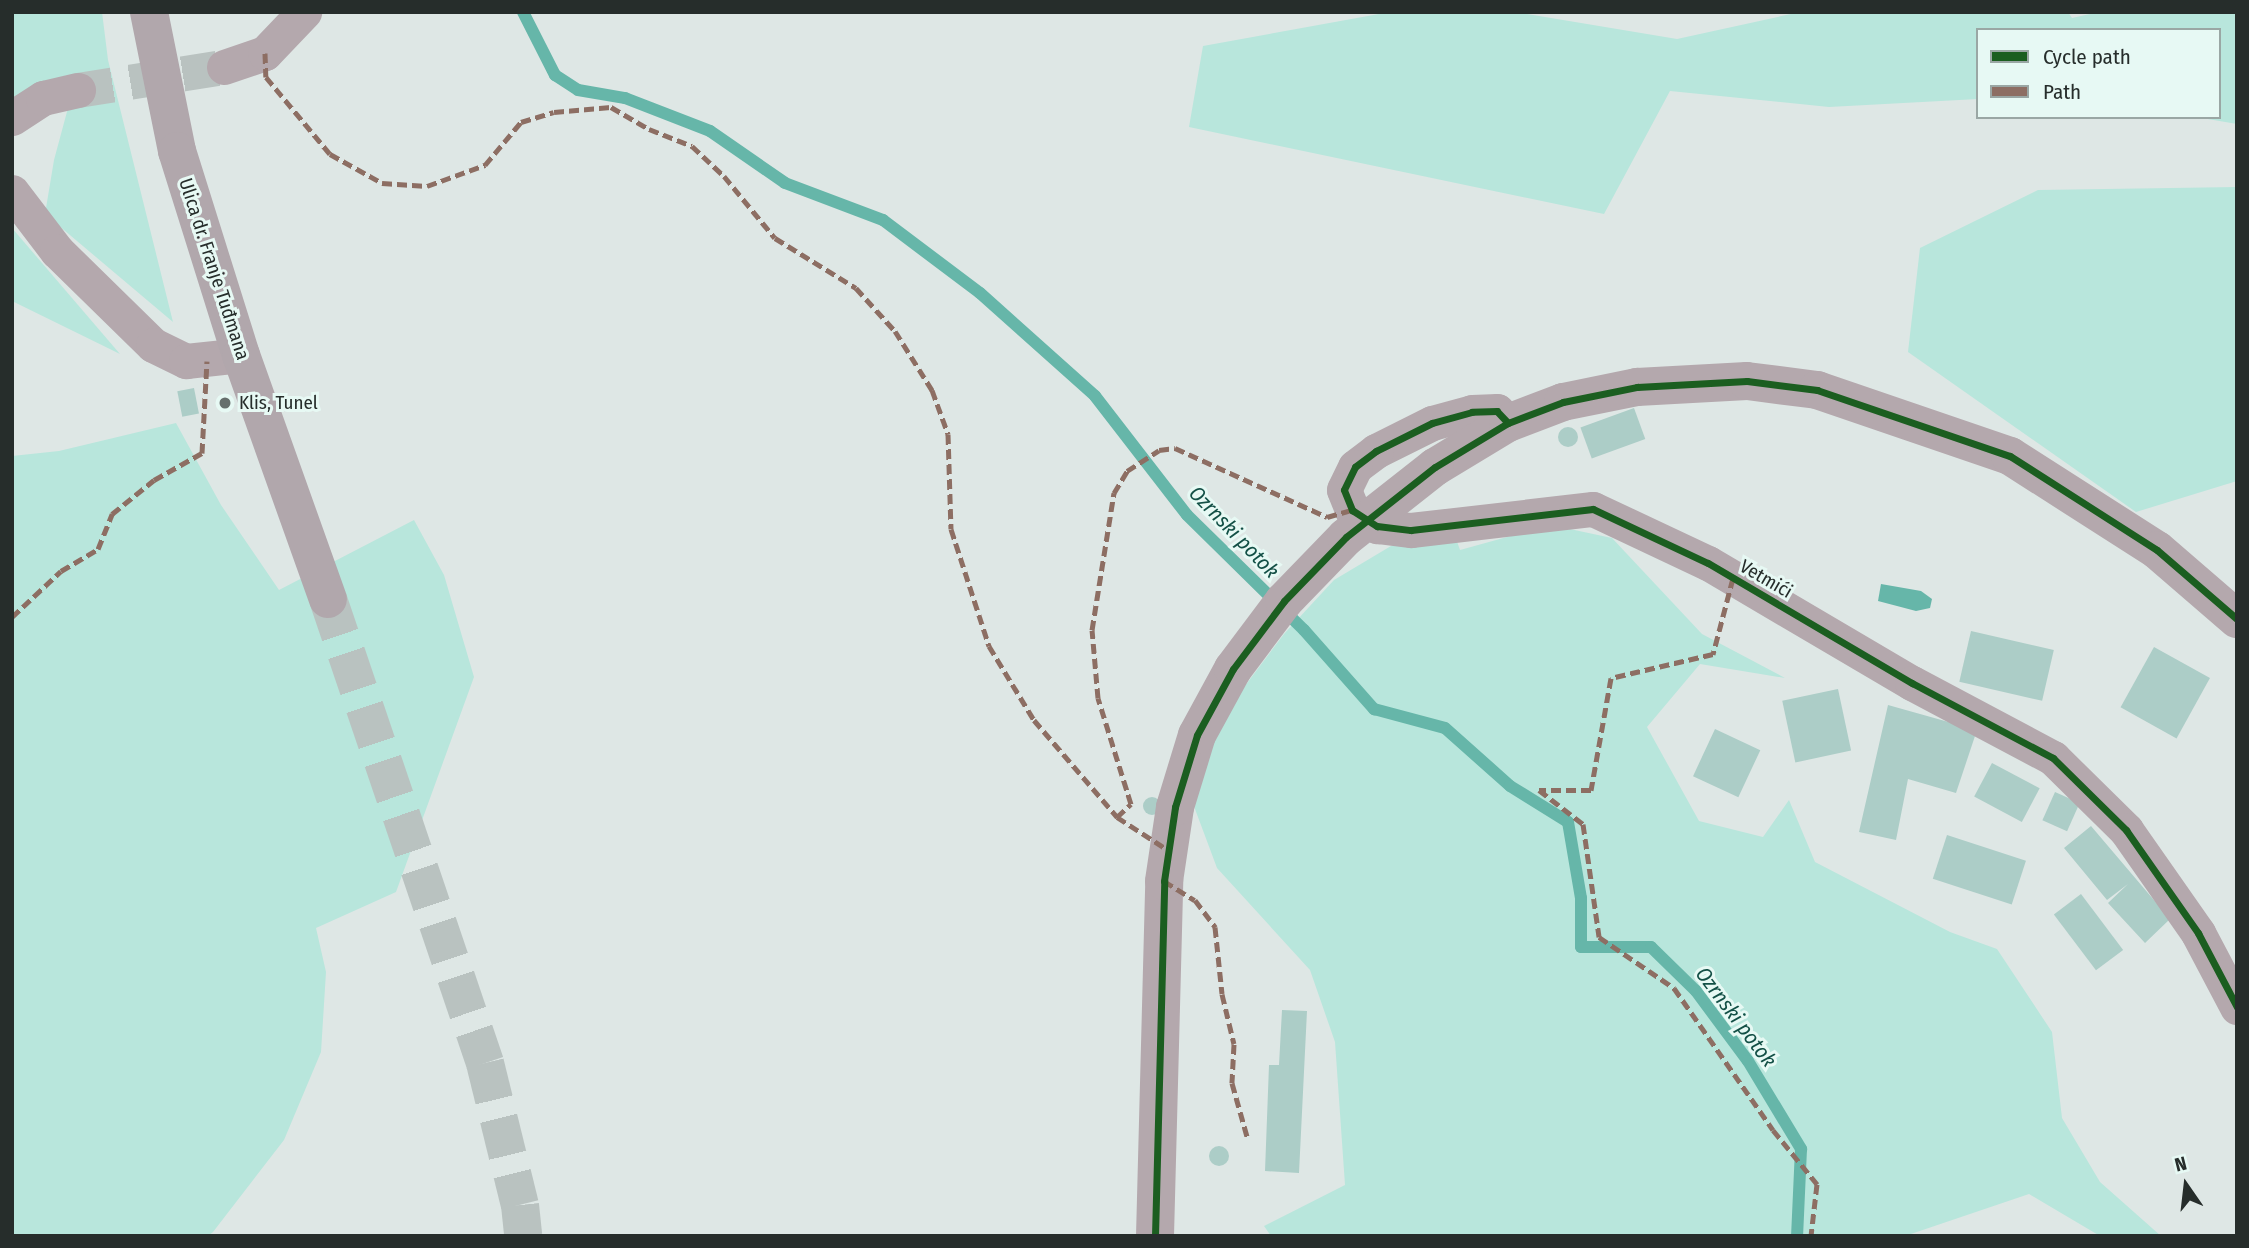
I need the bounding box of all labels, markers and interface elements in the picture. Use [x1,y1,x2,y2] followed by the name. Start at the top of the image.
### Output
[1976,28,2221,119] legend
[2043,44,2131,70] text: Cycle path
[2043,79,2081,105] text: Path
[174,175,254,363] street label: Ulica dr. Franje Tuđmana
[239,392,318,414] place label: Klis, Tunel
[217,395,233,411] marker: Klis, Tunel
[1184,481,1284,583] water label: Ozrnski potok
[1736,555,1796,603] street label: Vetmići
[1690,962,1782,1072] water label: Ozrnski potok
[2151,1150,2221,1220] north arrow
[2172,1152,2189,1177] text: N

